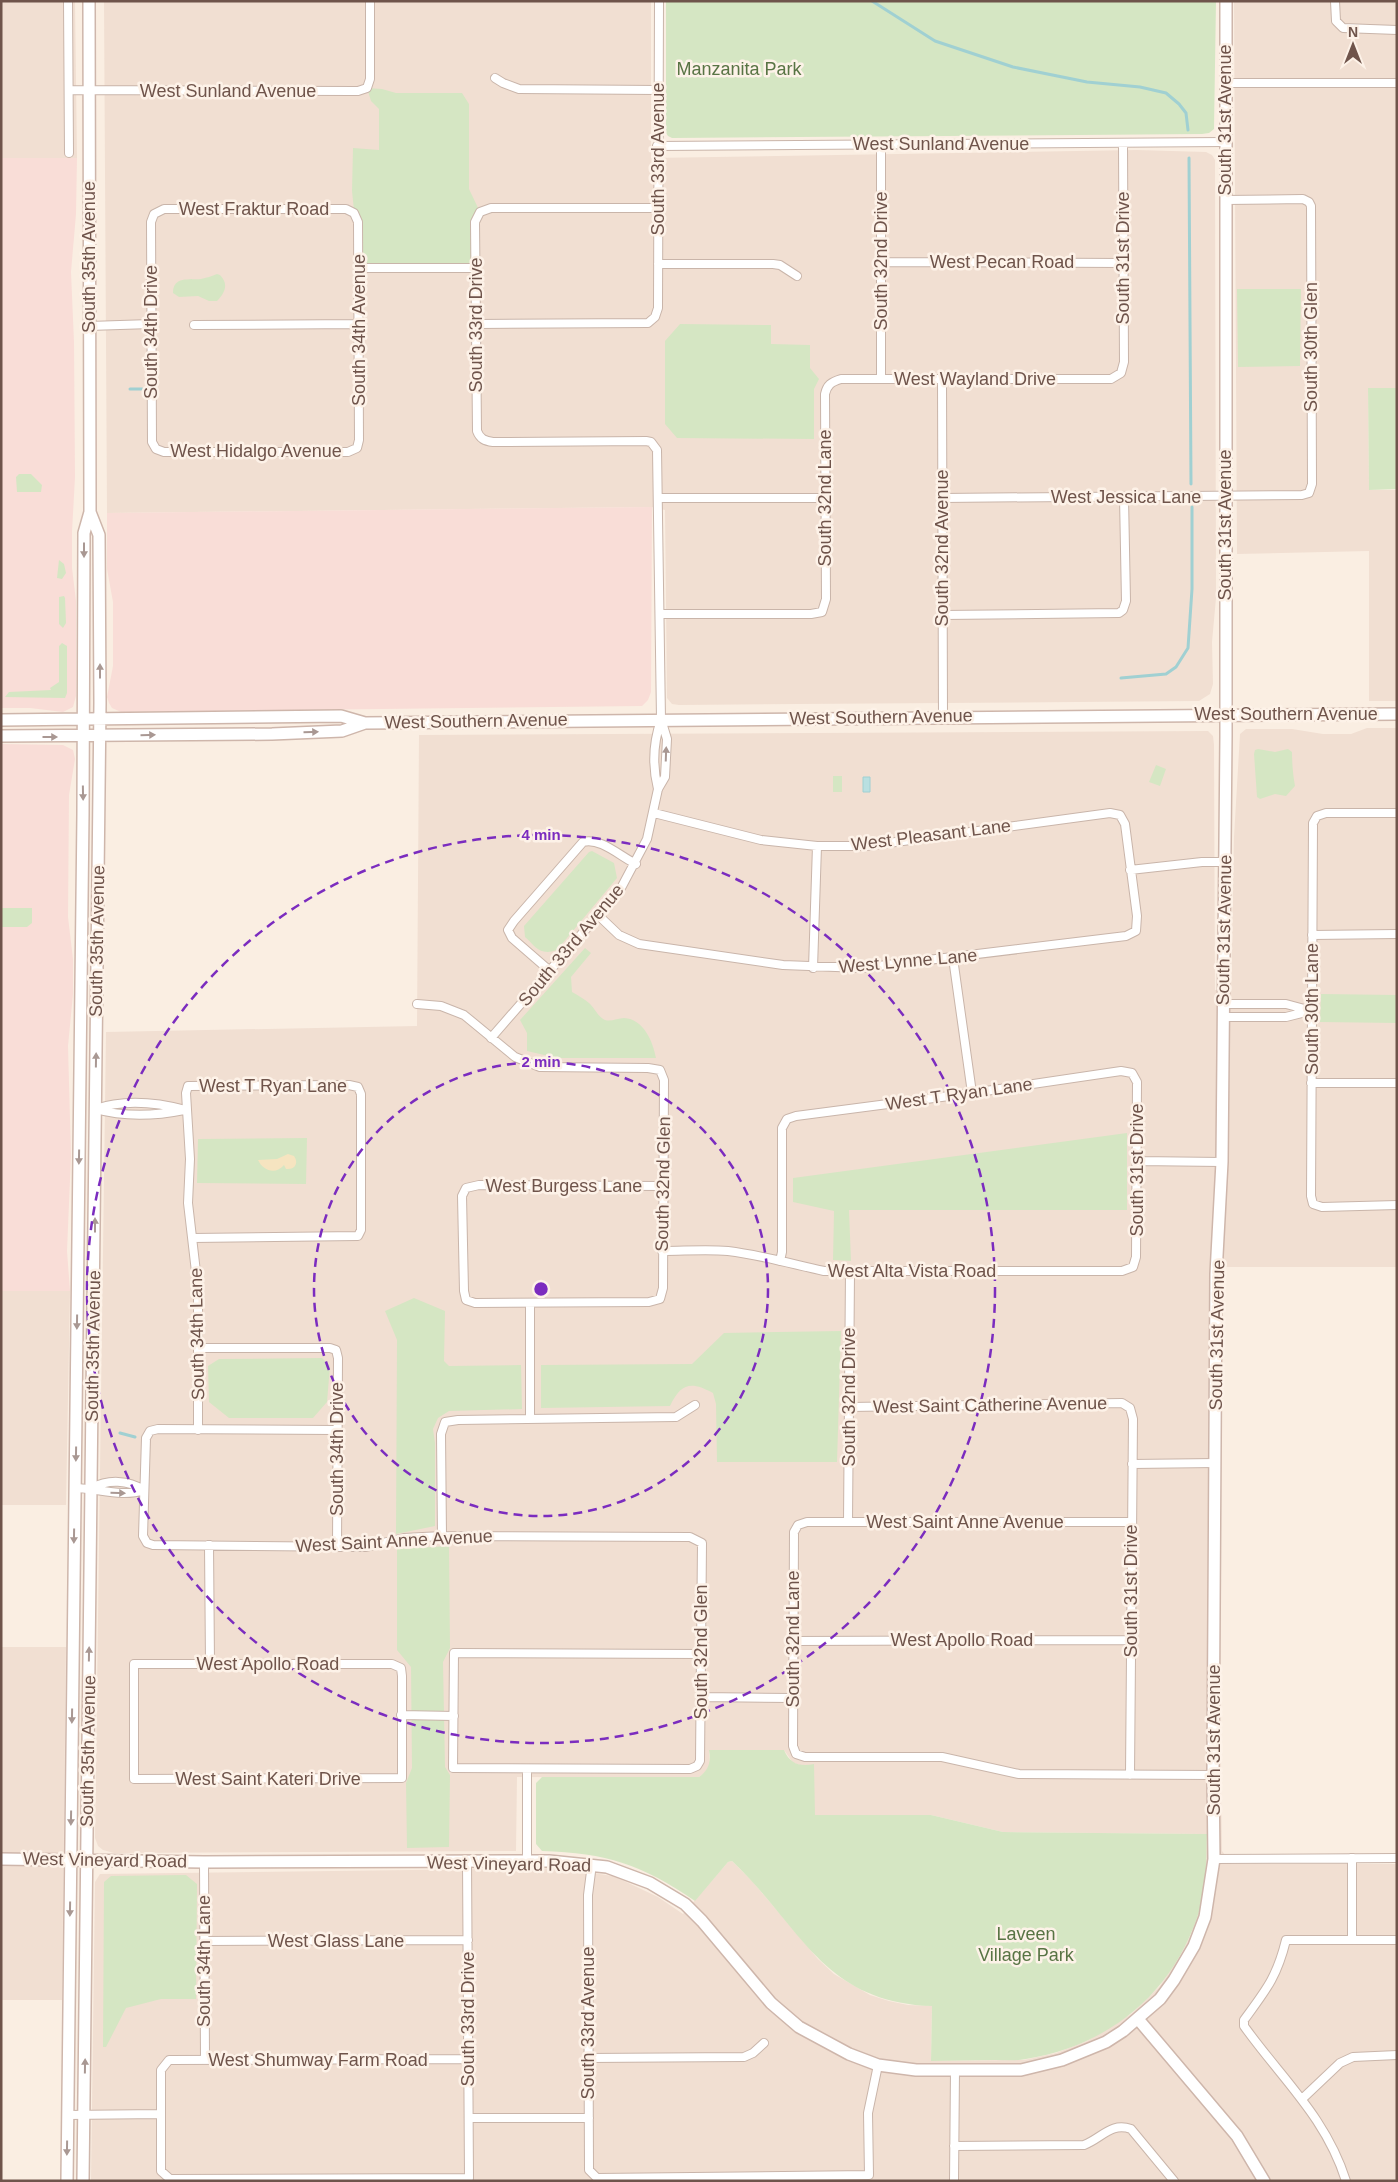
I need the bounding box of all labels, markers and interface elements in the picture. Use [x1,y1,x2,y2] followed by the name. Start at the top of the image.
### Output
[1328,20,1378,70] north arrow
[1348,24,1358,40] text: N
[1215,45,1235,195] street label: South 31st Avenue
[676,59,803,79] park label: Manzanita Park
[140,81,316,101] street label: West Sunland Avenue
[648,83,668,235] street label: South 33rd Avenue
[853,134,1029,154] street label: West Sunland Avenue
[79,181,99,333] street label: South 35th Avenue
[871,191,891,331] street label: South 32nd Drive
[1113,191,1133,325] street label: South 31st Drive
[179,199,329,219] street label: West Fraktur Road
[930,252,1074,272] street label: West Pecan Road
[349,254,369,406] street label: South 34th Avenue
[466,257,486,393] street label: South 33rd Drive
[141,265,161,399] street label: South 34th Drive
[1301,282,1321,412] street label: South 30th Glen
[894,369,1056,389] street label: West Wayland Drive
[815,429,835,567] street label: South 32nd Lane
[170,441,342,461] street label: West Hidalgo Avenue
[1215,450,1235,600] street label: South 31st Avenue
[932,470,952,626] street label: South 32nd Avenue
[1051,487,1201,507] street label: West Jessica Lane
[80,542,88,558] one-way arrow
[96,662,104,678] one-way arrow
[1194,704,1378,724] street label: West Southern Avenue
[789,705,973,729] street label: West Southern Avenue
[384,709,568,733] street label: West Southern Avenue
[303,728,319,736] one-way arrow
[140,731,156,739] one-way arrow
[42,733,58,741] one-way arrow
[662,746,670,762] one-way arrow
[79,785,87,801] one-way arrow
[850,815,1012,855] street label: West Pleasant Lane
[521,826,561,843] text: 4 min
[1213,854,1235,1006] street label: South 31st Avenue
[86,865,108,1017] street label: South 35th Avenue
[514,880,628,1010] street label: South 33rd Avenue
[1302,943,1322,1075] street label: South 30th Lane
[838,945,978,977] street label: West Lynne Lane
[92,1052,100,1068] one-way arrow
[521,1053,561,1070] text: 2 min
[884,1074,1034,1114] street label: West T Ryan Lane
[199,1076,347,1096] street label: West T Ryan Lane
[1127,1103,1147,1237] street label: South 31st Drive
[652,1116,674,1252] street label: South 32nd Glen
[75,1150,83,1166] one-way arrow
[486,1176,642,1196] street label: West Burgess Lane
[91,1217,99,1233] one-way arrow
[1206,1259,1228,1411] street label: South 31st Avenue
[828,1261,996,1281] street label: West Alta Vista Road
[186,1268,208,1400] street label: South 34th Lane
[82,1270,104,1422] street label: South 35th Avenue
[532,1280,550,1298] centre of rings
[73,1314,81,1330] one-way arrow
[839,1327,859,1467] street label: South 32nd Drive
[327,1382,347,1516] street label: South 34th Drive
[873,1393,1107,1417] street label: West Saint Catherine Avenue
[71,1446,79,1462] one-way arrow
[110,1489,126,1497] one-way arrow
[866,1512,1064,1532] street label: West Saint Anne Avenue
[1121,1524,1141,1658] street label: South 31st Drive
[295,1526,493,1556] street label: West Saint Anne Avenue
[70,1529,78,1545] one-way arrow
[783,1570,803,1708] street label: South 32nd Lane
[691,1584,711,1720] street label: South 32nd Glen
[891,1630,1033,1650] street label: West Apollo Road
[85,1646,93,1662] one-way arrow
[197,1654,339,1674] street label: West Apollo Road
[1204,1665,1224,1815] street label: South 31st Avenue
[77,1675,99,1827] street label: South 35th Avenue
[68,1709,76,1725] one-way arrow
[175,1769,361,1789] street label: West Saint Kateri Drive
[67,1810,75,1826] one-way arrow
[23,1849,187,1871] street label: West Vineyard Road
[427,1853,591,1875] street label: West Vineyard Road
[194,1895,214,2027] street label: South 34th Lane
[66,1901,74,1917] one-way arrow
[978,1924,1075,1965] park label: Laveen Village Park
[268,1931,404,1951] street label: West Glass Lane
[578,1947,598,2099] street label: South 33rd Avenue
[458,1951,478,2087] street label: South 33rd Drive
[208,2050,428,2070] street label: West Shumway Farm Road
[81,2058,89,2074] one-way arrow
[63,2140,71,2156] one-way arrow

